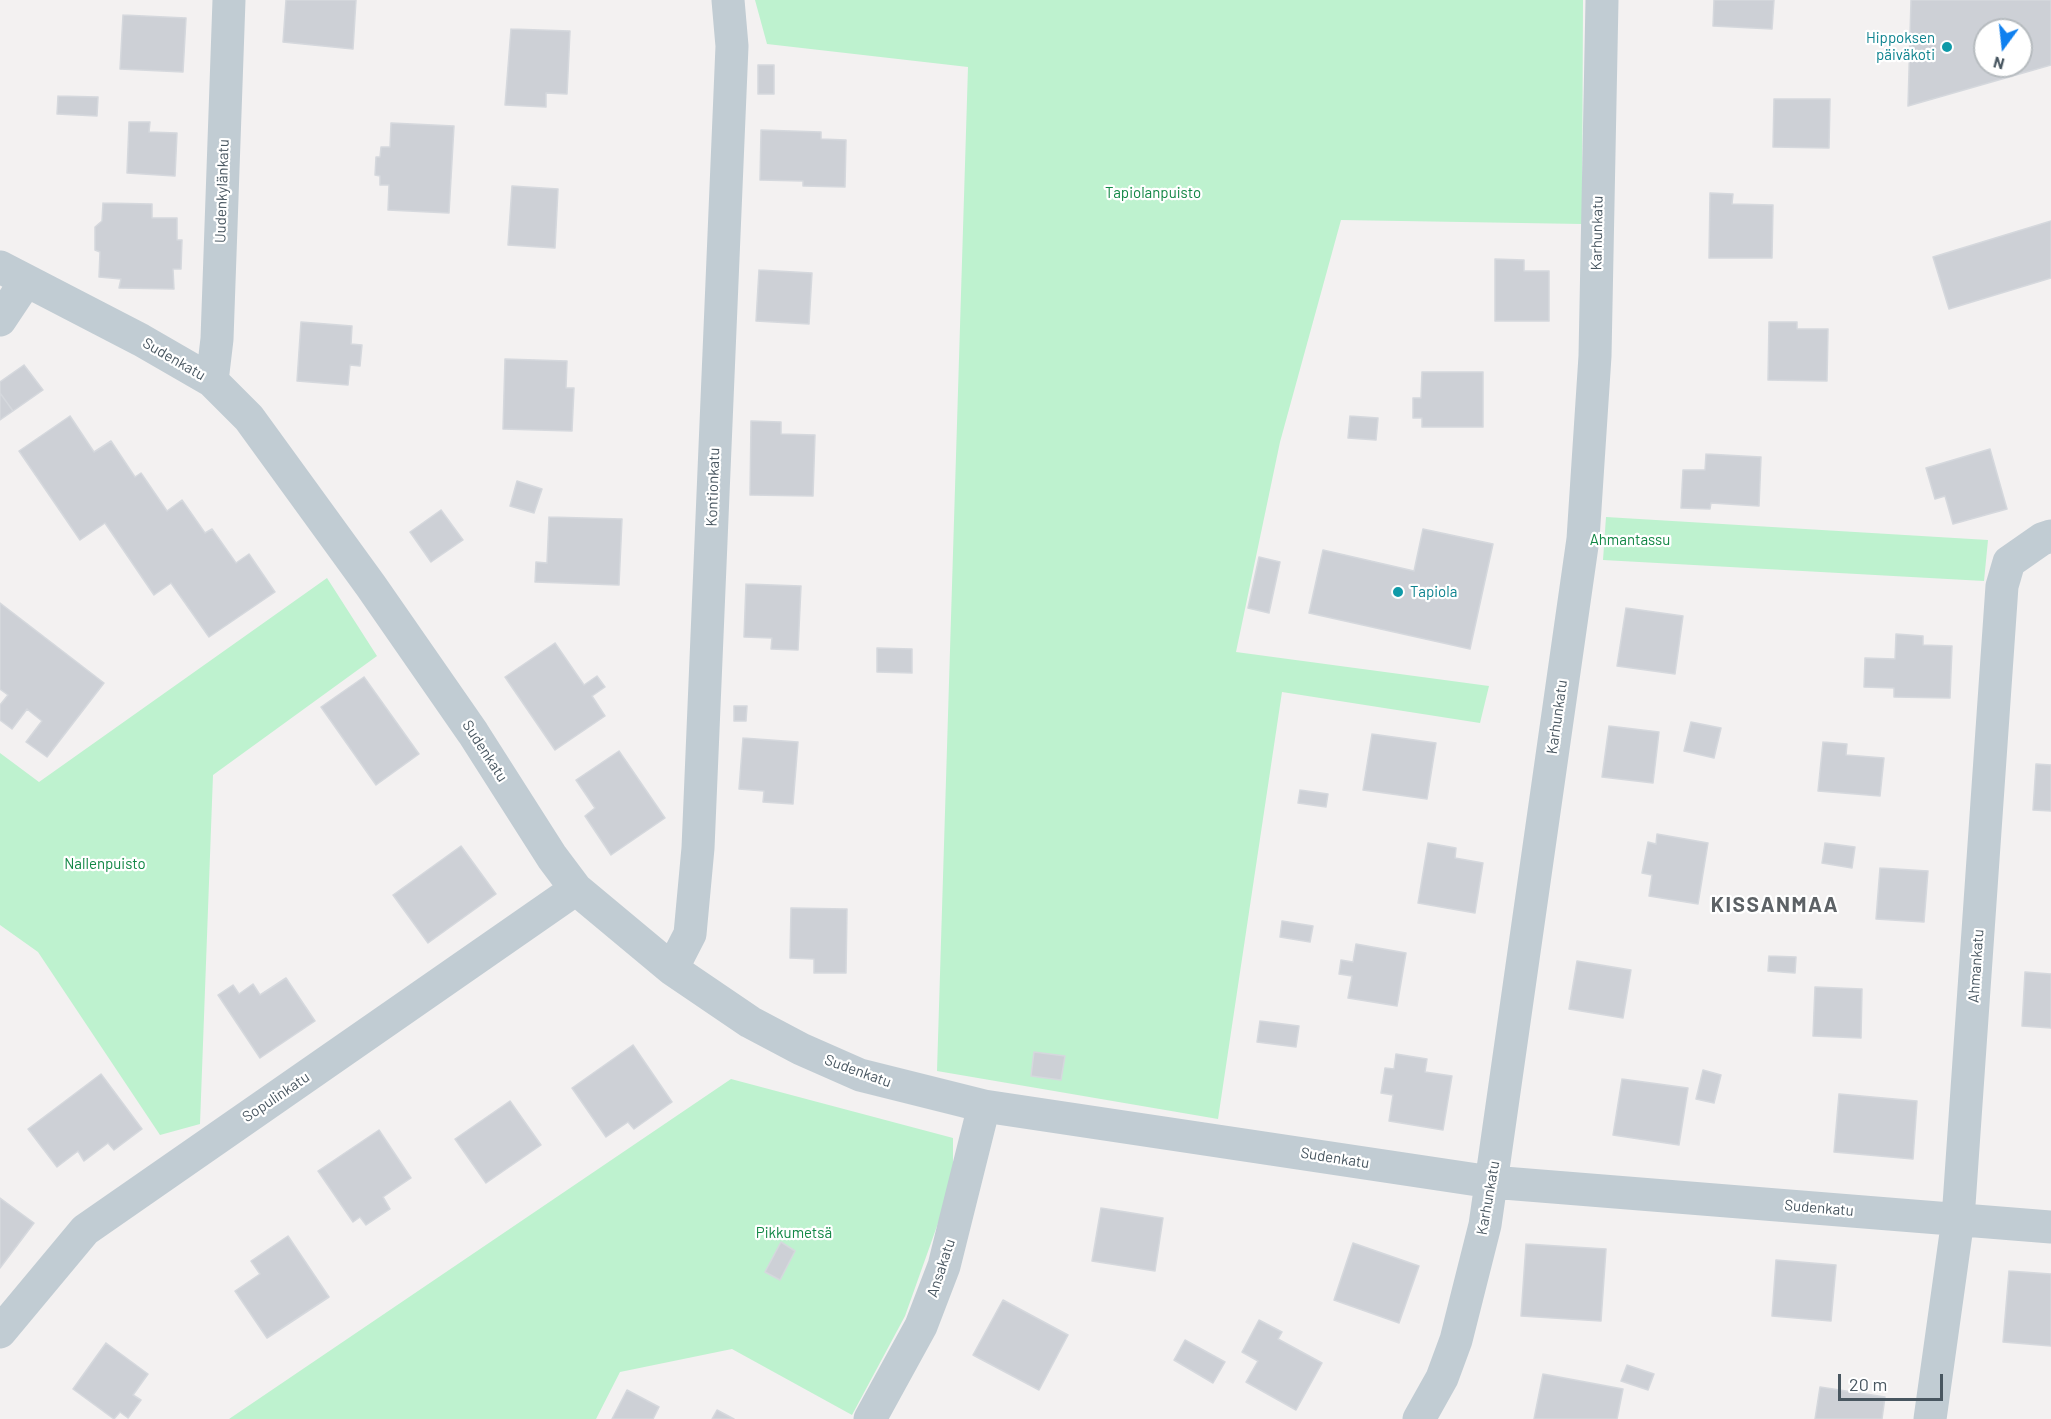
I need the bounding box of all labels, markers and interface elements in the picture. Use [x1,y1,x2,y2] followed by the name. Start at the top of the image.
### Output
[1973,18,2033,78] north arrow
[1866,29,1935,64] place label: Hippoksen päiväkoti
[1940,40,1954,54] marker: Hippoksen päiväkoti
[1991,53,2006,74] text: N
[211,139,233,243] street label: Uudenkylänkatu
[1105,184,1201,202] park label: Tapiolanpuisto
[1587,195,1607,271] street label: Karhunkatu
[139,334,209,384] street label: Sudenkatu
[703,447,723,527] street label: Kontionkatu
[1590,531,1670,549] park label: Ahmantassu
[1410,583,1457,601] place label: Tapiola
[1391,585,1405,599] marker: Tapiola
[1543,679,1571,755] street label: Karhunkatu
[459,717,511,785] street label: Sudenkatu
[64,855,146,873] park label: Nallenpuisto
[1711,892,1839,918] district label: KISSANMAA
[1964,929,1988,1003] street label: Ahmankatu
[822,1051,894,1091] street label: Sudenkatu
[239,1068,313,1126] street label: Sopulinkatu
[1299,1144,1371,1172] street label: Sudenkatu
[1473,1160,1503,1236] street label: Karhunkatu
[1784,1196,1854,1220] street label: Sudenkatu
[756,1224,832,1242] park label: Pikkumetsä
[923,1236,959,1300] street label: Ansakatu
[1841,1362,1946,1400] scale bar
[1849,1373,1887,1395] text: 20 m

